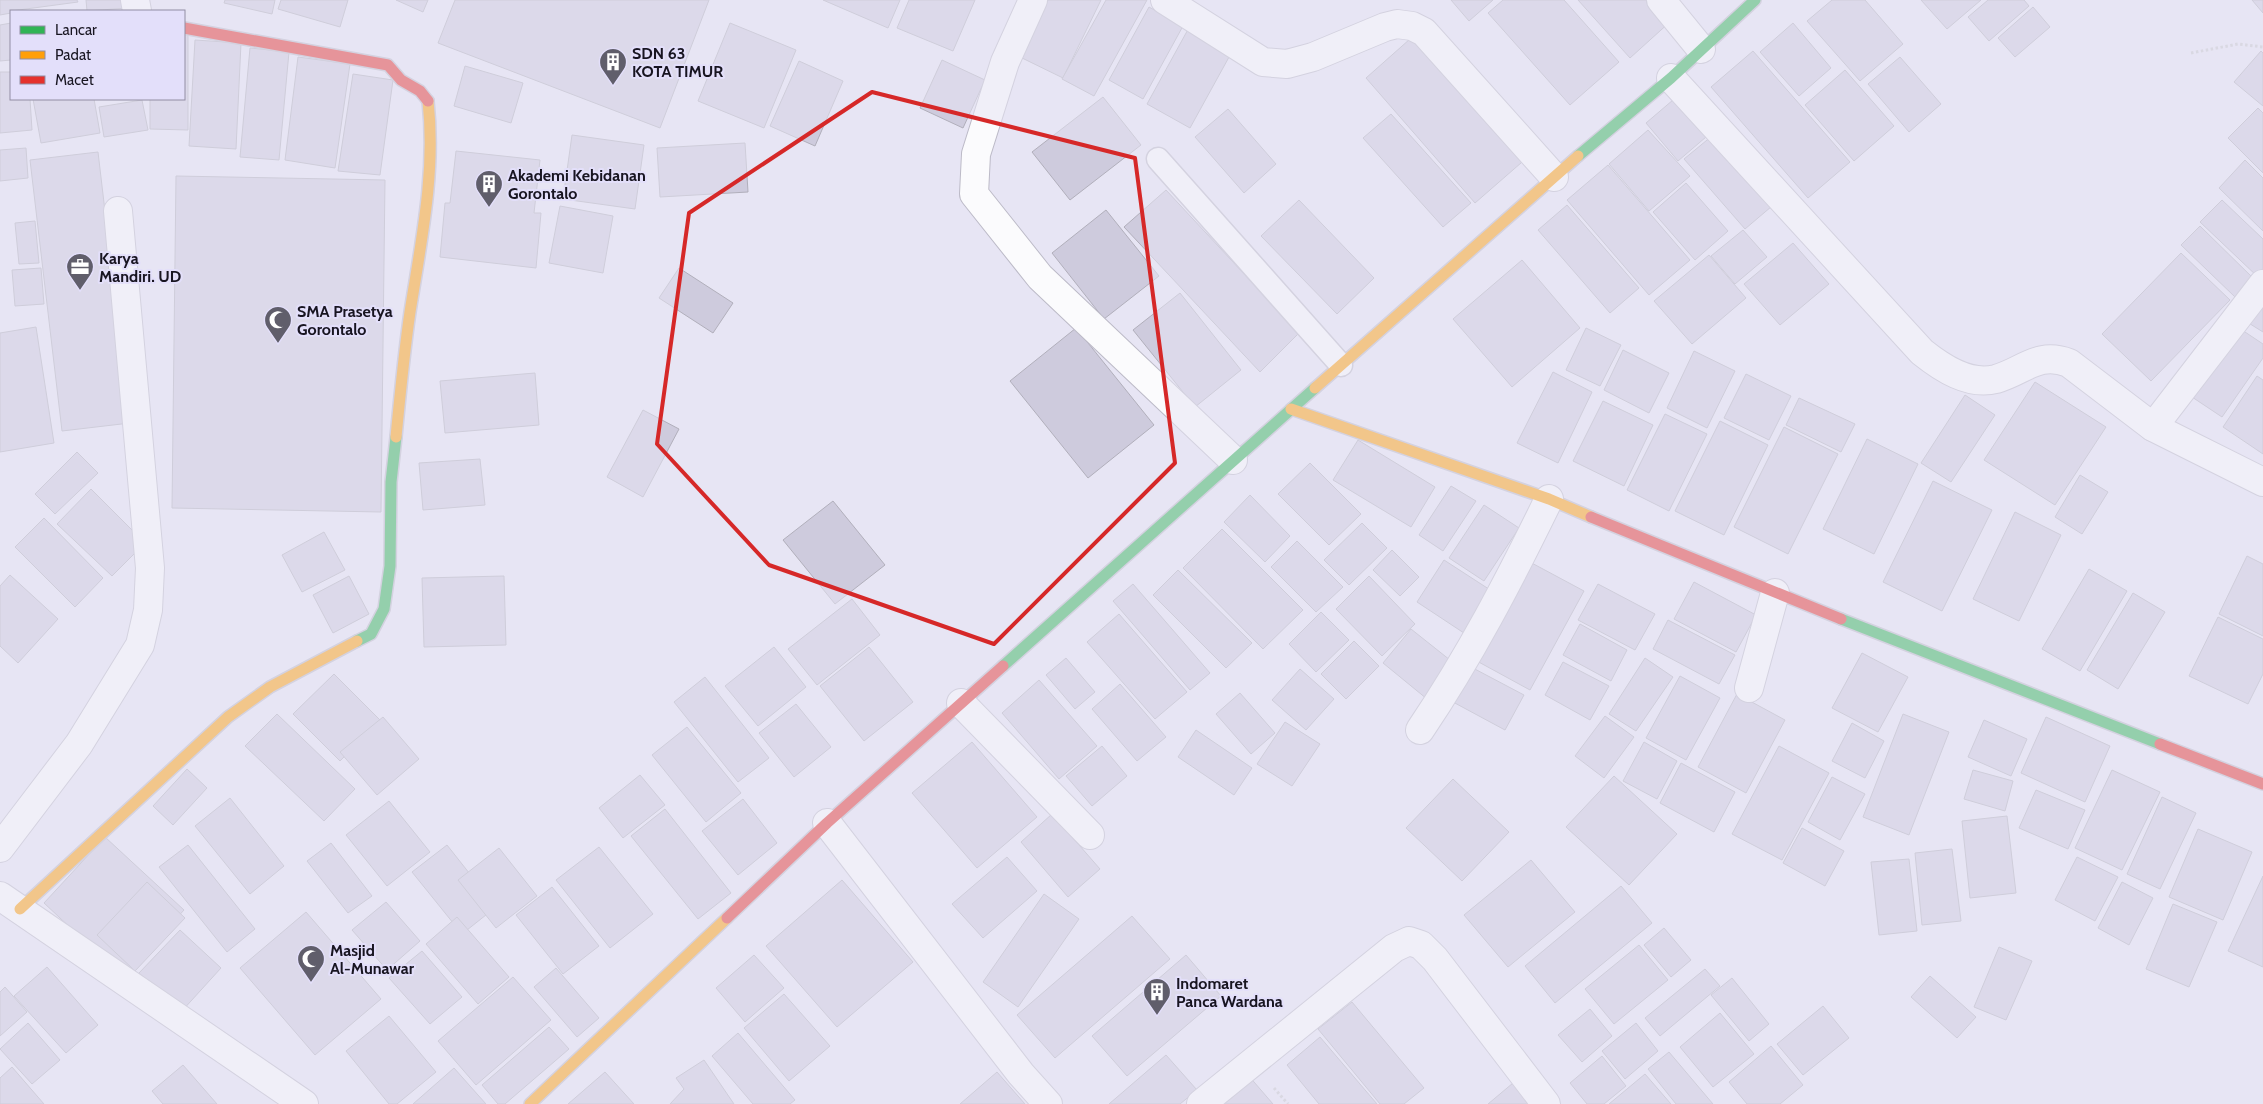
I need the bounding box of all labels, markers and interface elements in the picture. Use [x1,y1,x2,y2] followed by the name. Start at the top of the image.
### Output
[10,10,185,100] legend
[55,21,97,39] text: Lancar
[632,44,723,81] place label: SDN 63 KOTA TIMUR
[55,46,91,64] text: Padat
[598,47,628,86] building icon: SDN 63 KOTA TIMUR
[55,71,94,89] text: Macet
[508,166,646,203] place label: Akademi Kebidanan Gorontalo
[474,169,504,208] building icon: Akademi Kebidanan Gorontalo
[99,249,181,286] place label: Karya Mandiri. UD
[65,252,95,291] office icon: Karya Mandiri. UD
[297,302,393,339] place label: SMA Prasetya Gorontalo
[263,305,293,344] mosque icon: SMA Prasetya Gorontalo
[330,941,415,978] place label: Masjid Al-Munawar
[296,944,326,983] mosque icon: Masjid Al-Munawar
[1176,974,1283,1011] place label: Indomaret Panca Wardana
[1142,977,1172,1016] building icon: Indomaret Panca Wardana

